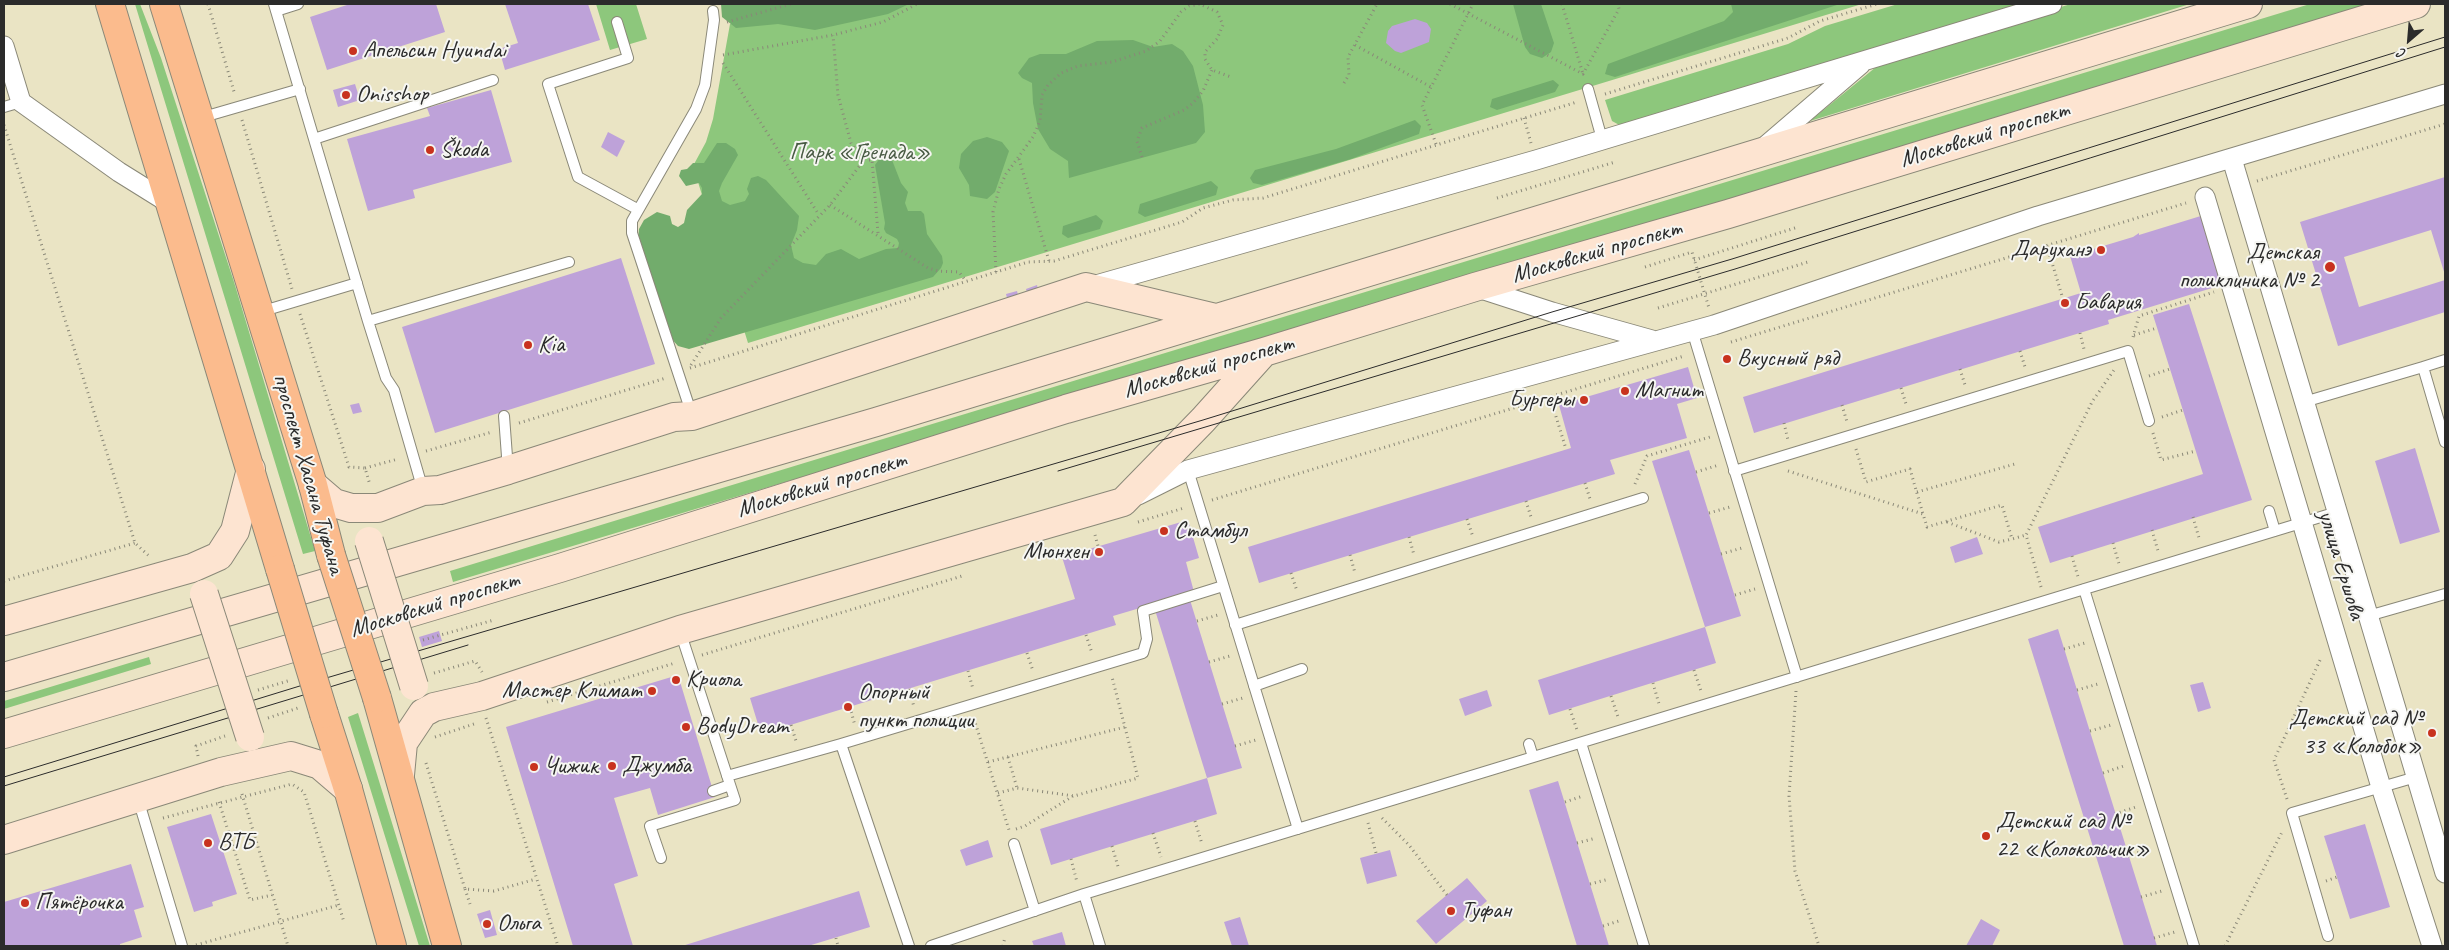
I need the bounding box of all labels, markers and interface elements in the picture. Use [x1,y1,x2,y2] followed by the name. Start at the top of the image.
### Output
[2384,15,2434,65] north arrow
[363,37,506,65] place label: Апельсин Hyundai
[347,45,359,57] marker: Апельсин Hyundai
[2395,45,2409,63] text: С
[356,81,428,109] place label: Onisshop
[340,89,352,101] marker: Onisshop
[1897,96,2073,174] street label: Московский проспект
[440,136,488,164] place label: Škoda
[789,139,931,167] park label: Парк «Гренада»
[424,144,436,156] marker: Škoda
[1509,214,1685,290] street label: Московский проспект
[2011,236,2091,264] place label: Даруханэ
[2179,239,2319,295] place label: Детская поликлиника № 2
[2095,244,2107,256] marker: Даруханэ
[2323,260,2337,274] marker: Детская поликлиника № 2
[2075,289,2141,317] place label: Бавария
[2059,297,2071,309] marker: Бавария
[1121,329,1297,405] street label: Московский проспект
[538,331,564,359] place label: Kia
[522,339,534,351] marker: Kia
[1737,345,1839,373] place label: Вкусный ряд
[1721,353,1733,365] marker: Вкусный ряд
[266,370,350,578] street label: проспект Хасана Туфана
[1635,377,1703,405] place label: Магнит
[1619,385,1631,397] marker: Магнит
[1509,386,1574,414] place label: Бургеры
[1578,394,1590,406] marker: Бургеры
[734,446,910,524] street label: Московский проспект
[2311,507,2371,623] street label: улица Ершова
[1174,517,1247,545] place label: Стамбул
[1158,525,1170,537] marker: Стамбул
[1023,538,1089,566] place label: Мюнхен
[1093,546,1105,558] marker: Мюнхен
[347,566,523,644] street label: Московский проспект
[686,666,741,694] place label: Криола
[670,674,682,686] marker: Криола
[502,677,642,705] place label: Мастер Климат
[858,679,974,735] place label: Опорный пункт полиции
[646,685,658,697] marker: Мастер Климат
[842,701,854,713] marker: Опорный пункт полиции
[2289,705,2422,761] place label: Детский сад № 33 «Колобок»
[696,713,788,741] place label: BodyDream
[680,721,692,733] marker: BodyDream
[2426,727,2438,739] marker: Детский сад № 33 «Колобок»
[622,752,691,780] place label: Джумба
[544,753,598,781] place label: Чижик
[606,760,618,772] marker: Джумба
[528,761,540,773] marker: Чижик
[1996,808,2150,864] place label: Детский сад № 22 «Колокольчик»
[218,829,254,857] place label: ВТБ
[1980,830,1992,842] marker: Детский сад № 22 «Колокольчик»
[202,837,214,849] marker: ВТБ
[35,889,123,917] place label: Пятёрочка
[19,897,31,909] marker: Пятёрочка
[1461,897,1511,925] place label: Туфан
[1445,905,1457,917] marker: Туфан
[497,910,541,938] place label: Ольга
[481,918,493,930] marker: Ольга

